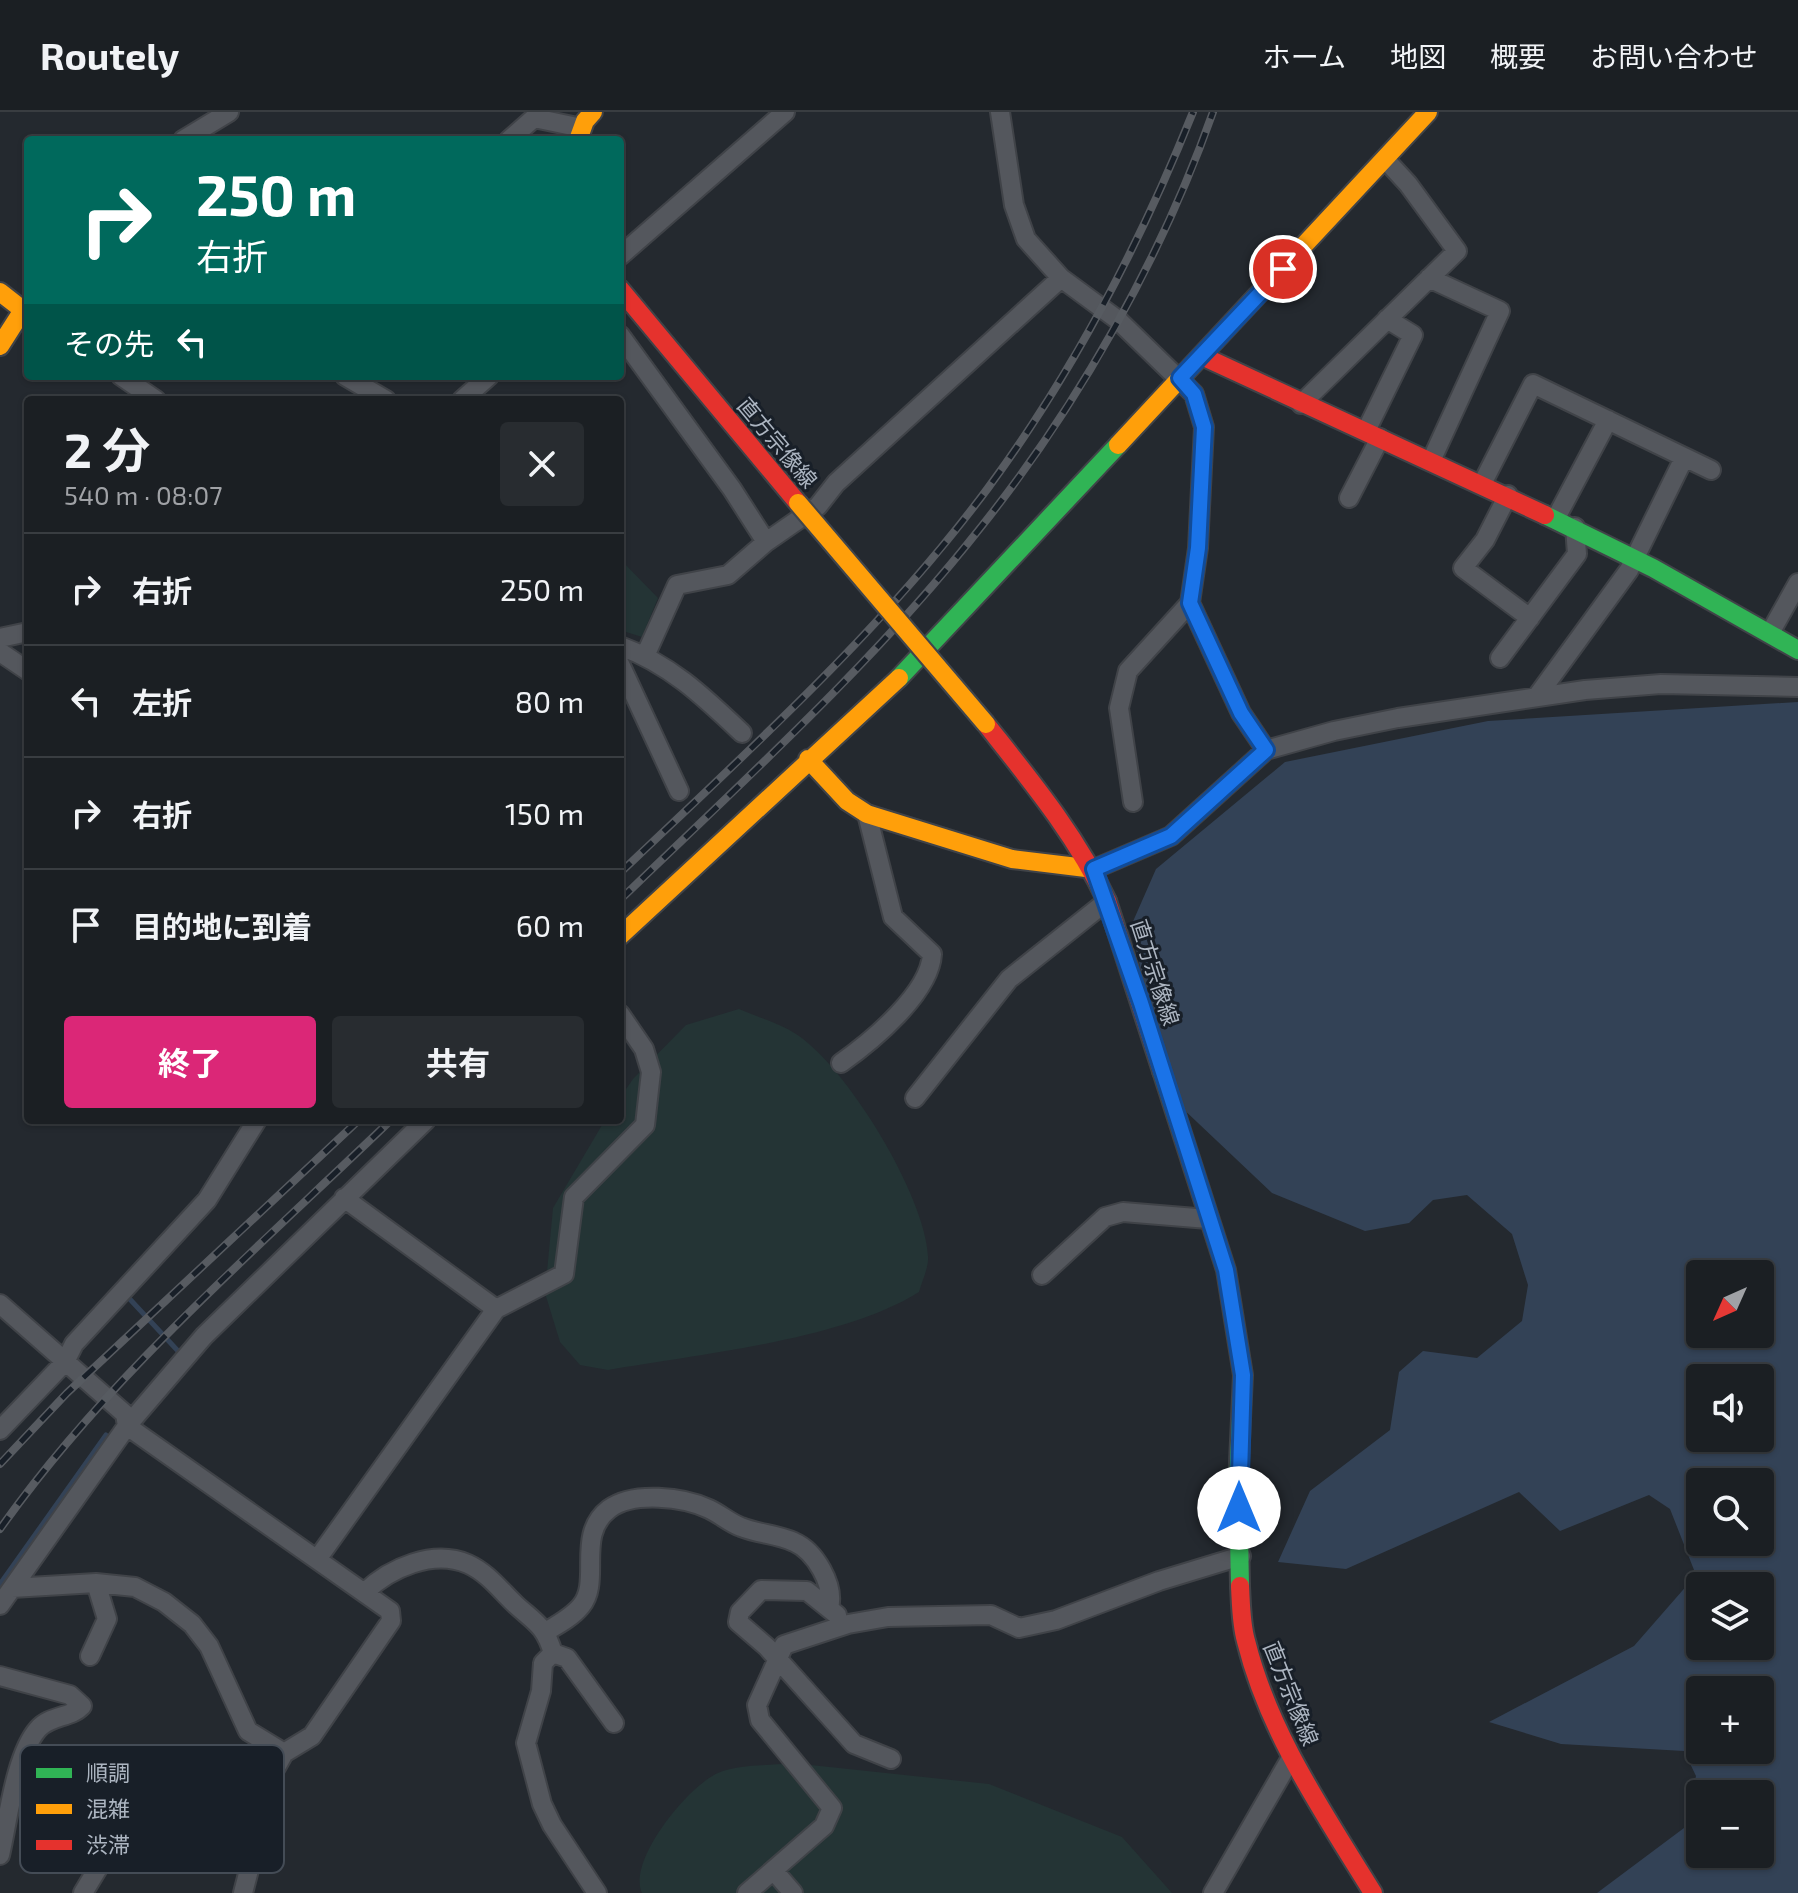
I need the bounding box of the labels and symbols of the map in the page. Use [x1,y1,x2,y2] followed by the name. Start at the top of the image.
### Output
[1249,235,1317,303] pin
[733,392,823,492] street label: 直方宗像線
[1127,916,1185,1028] street label: 直方宗像線
[1686,1260,1774,1348] north arrow
[1197,1466,1281,1550] position arrow
[1259,1637,1325,1749] street label: 直方宗像線
[20,1745,284,1873] legend
[86,1759,130,1785] text: 順調
[86,1795,130,1821] text: 混雑
[86,1831,130,1857] text: 渋滞

